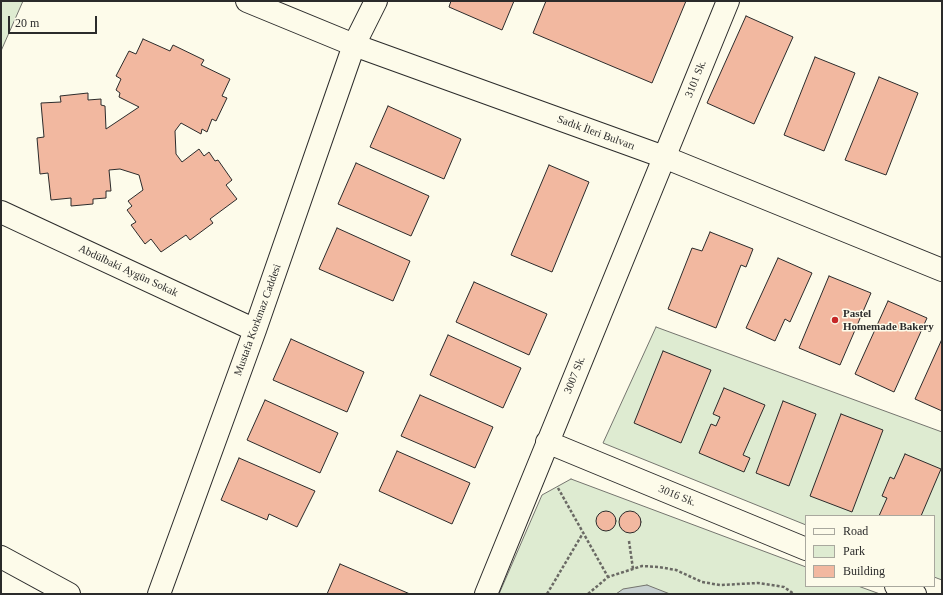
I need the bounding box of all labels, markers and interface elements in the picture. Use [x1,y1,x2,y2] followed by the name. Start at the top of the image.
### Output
[10,8,99,34] scale bar
[15,16,39,30] text: 20 m
[683,58,709,100] street label: 3101 Sk.
[555,113,637,153] street label: Sadık İleri Bulvarı
[76,242,180,300] street label: Abdülbaki Aygün Sokak
[232,262,284,378] street label: Mustafa Korkmaz Caddesi
[843,307,934,333] place label: Pastel Homemade Bakery
[830,315,840,325] marker: Pastel Homemade Bakery
[562,354,588,396] street label: 3007 Sk.
[656,483,698,509] street label: 3016 Sk.
[805,515,935,587] legend
[843,524,868,538] text: Road
[843,544,865,558] text: Park
[843,564,885,578] text: Building

